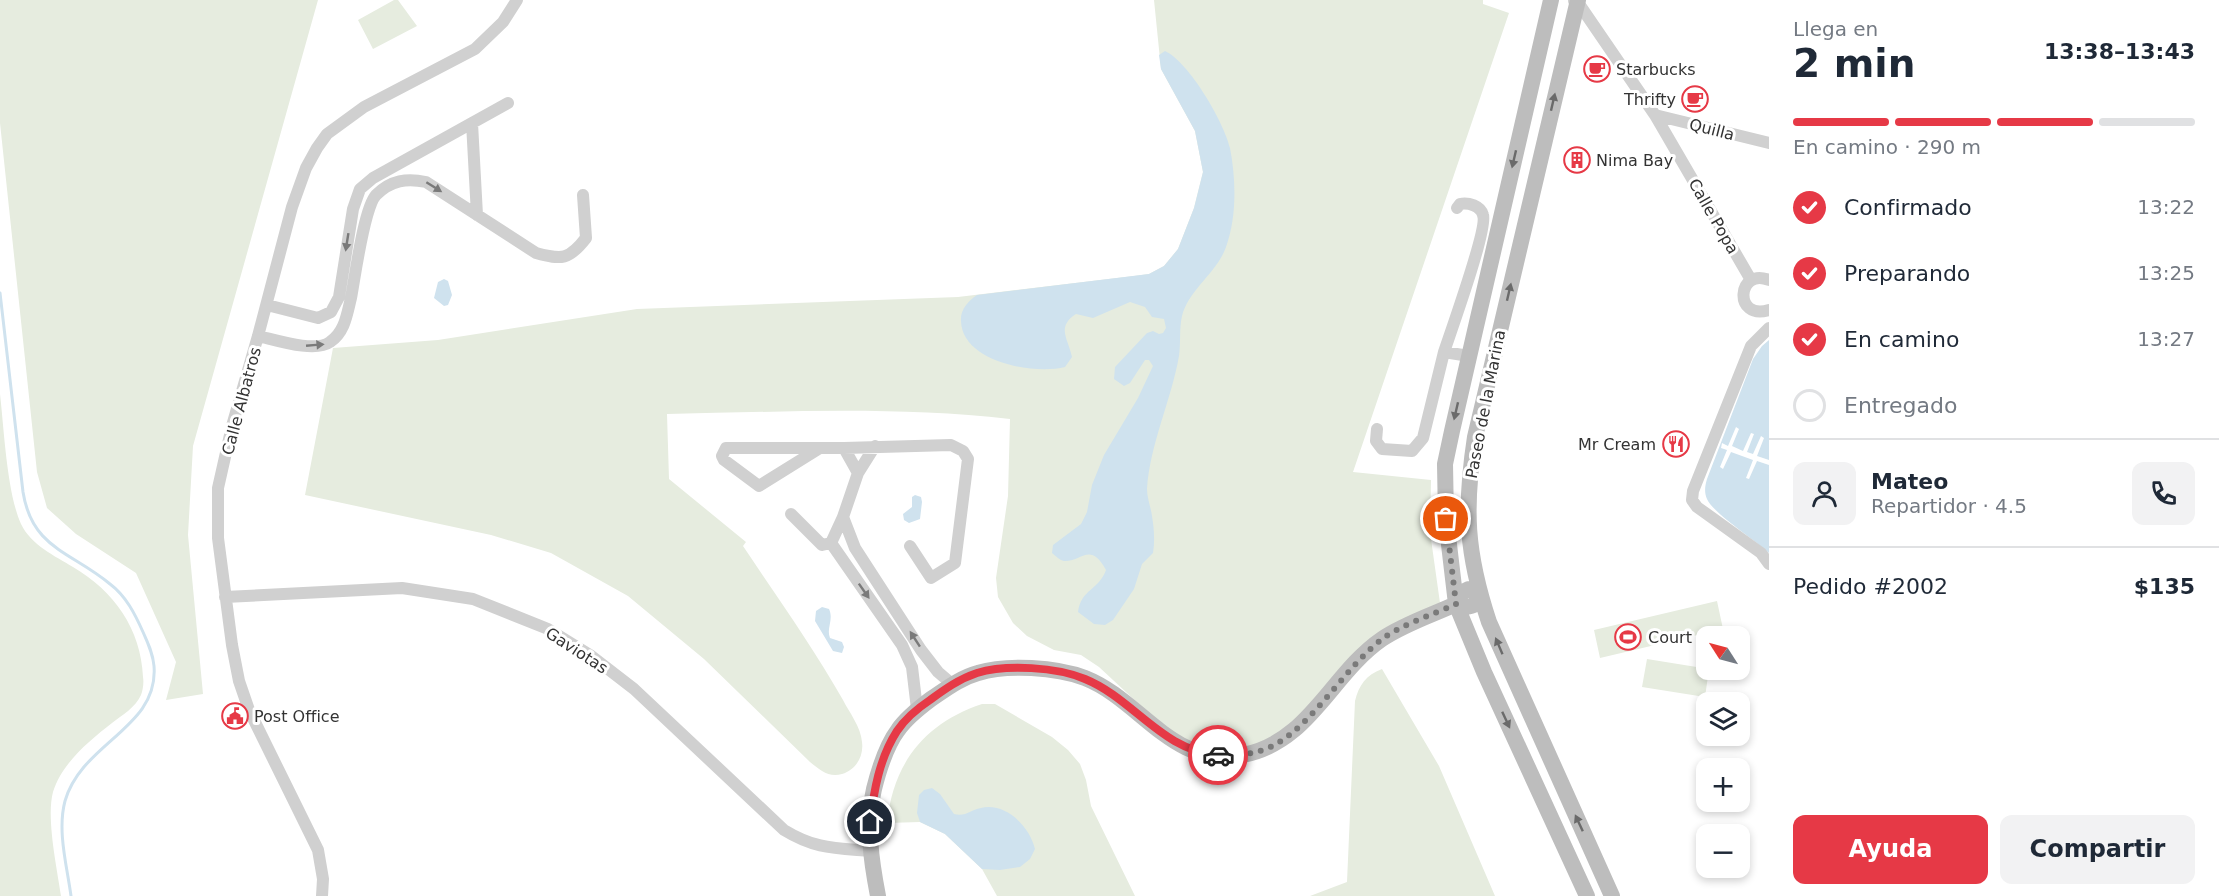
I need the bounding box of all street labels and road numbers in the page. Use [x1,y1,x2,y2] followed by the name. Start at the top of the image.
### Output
[1687,115,1736,144] street label: Quilla
[1684,175,1743,257] street label: Calle Popa
[1462,328,1509,480] street label: Paseo de la Marina
[218,345,265,457] street label: Calle Albatros
[542,623,611,678] street label: Gaviotas

